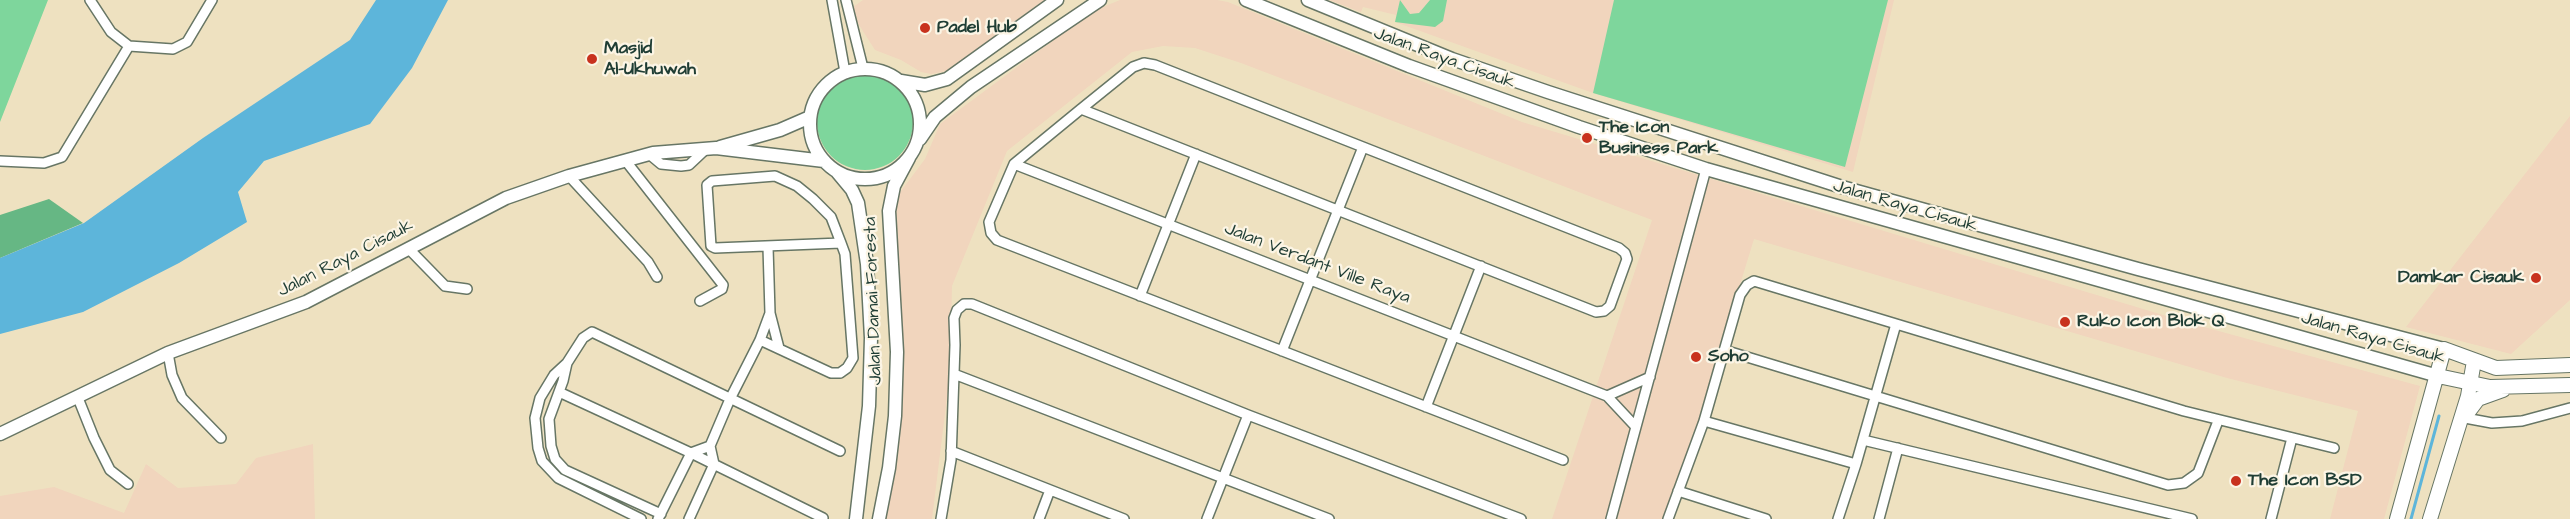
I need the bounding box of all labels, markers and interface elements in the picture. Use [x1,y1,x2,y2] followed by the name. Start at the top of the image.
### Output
[937,17,1017,39] place label: Padel Hub
[918,21,932,35] marker: Padel Hub
[1370,23,1518,95] street label: Jalan Raya Cisauk
[604,38,696,80] place label: Masjid Al-Ukhuwah
[585,52,599,66] marker: Masjid Al-Ukhuwah
[1599,117,1718,160] place label: The Icon Business Park
[1580,131,1594,145] marker: The Icon Business Park
[1830,176,1980,238] street label: Jalan Raya Cisauk
[275,216,417,302] street label: Jalan Raya Cisauk
[860,216,888,386] street label: Jalan Damai Foresta
[1221,219,1413,309] street label: Jalan Verdant Ville Raya
[2398,267,2524,289] place label: Damkar Cisauk
[2529,271,2543,285] marker: Damkar Cisauk
[2298,308,2448,370] street label: Jalan Raya Cisauk
[2077,311,2225,333] place label: Ruko Icon Blok Q
[2058,315,2072,329] marker: Ruko Icon Blok Q
[1708,346,1749,368] place label: Soho
[1689,350,1703,364] marker: Soho
[2248,470,2362,492] place label: The Icon BSD
[2229,474,2243,488] marker: The Icon BSD

